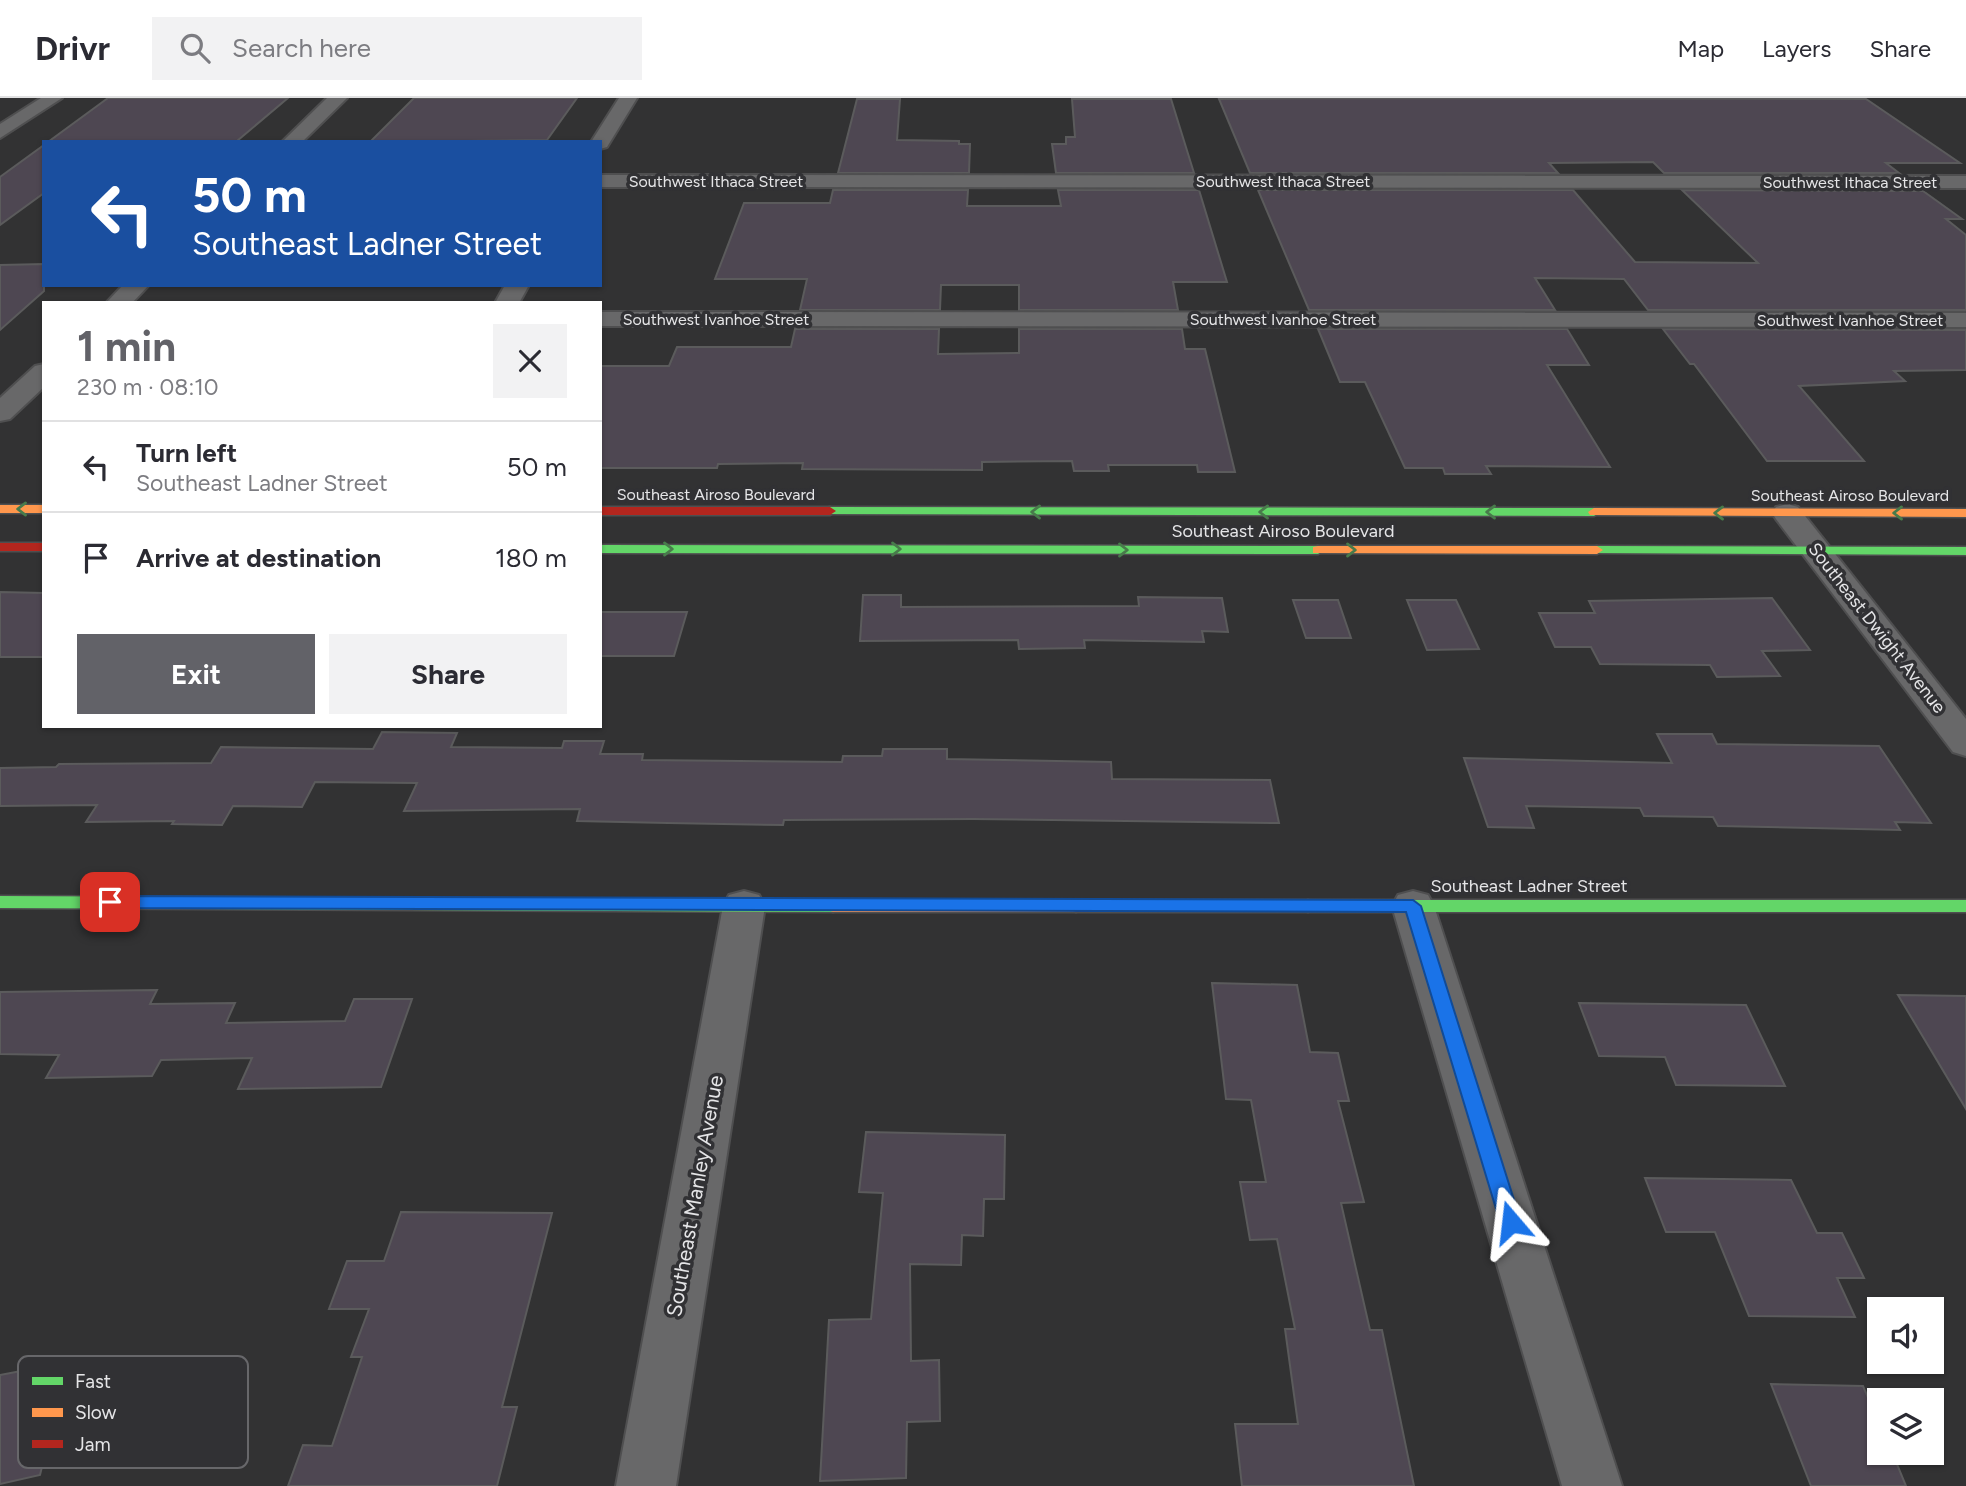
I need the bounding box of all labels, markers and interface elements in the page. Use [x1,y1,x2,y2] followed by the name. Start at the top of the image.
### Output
[152,17,642,80] search box
[35,29,110,68] text: Drivr
[176,29,214,67] icon: search
[232,32,371,64] text: Search here
[1677,34,1724,63] text: Map
[1762,34,1831,63] text: Layers
[1869,34,1931,63] text: Share
[192,165,307,224] text: 50 m
[77,168,168,259] icon: left
[629,172,803,191] street label: Southwest Ithaca Street
[1196,172,1370,191] street label: Southwest Ithaca Street
[1763,173,1937,192] street label: Southwest Ithaca Street
[192,225,542,263] text: Southeast Ladner Street
[623,310,809,329] street label: Southwest Ivanhoe Street
[1190,310,1376,329] street label: Southwest Ivanhoe Street
[1757,311,1943,330] street label: Southwest Ivanhoe Street
[77,321,176,372] text: 1 min
[493,324,567,398] button: close
[77,373,219,401] text: 230 m · 08:10
[136,437,237,469] text: Turn left
[77,448,115,486] icon: left
[507,451,567,483] text: 50 m
[136,469,388,497] text: Southeast Ladner Street
[617,485,815,504] street label: Southeast Airoso Boulevard
[1751,486,1949,505] street label: Southeast Airoso Boulevard
[16,501,27,517] one-way arrow
[1030,504,1041,520] one-way arrow
[1258,504,1268,520] one-way arrow
[1485,504,1496,520] one-way arrow
[1713,505,1723,521] one-way arrow
[1892,505,1903,521] one-way arrow
[1171,520,1395,542] street label: Southeast Airoso Boulevard
[1804,538,1951,718] street label: Southeast Dwight Avenue
[77,539,115,577] icon: arrive
[664,541,674,557] one-way arrow
[891,541,902,557] one-way arrow
[136,542,381,574] text: Arrive at destination
[495,542,567,574] text: 180 m
[1119,542,1129,558] one-way arrow
[1346,542,1357,558] one-way arrow
[77,634,315,714] button: Exit
[329,634,567,714] button: Share
[80,872,140,932] pin
[1431,875,1628,897] street label: Southeast Ladner Street
[91,883,129,921] icon: arrive
[661,1073,728,1319] street label: Southeast Manley Avenue
[1474,1185,1548,1259] position arrow
[1867,1297,1944,1465] map controls
[1867,1297,1944,1374] button: sound
[18,1356,248,1468] legend
[75,1370,111,1393] text: Fast
[1867,1388,1944,1465] button: layers
[75,1401,117,1424] text: Slow
[75,1433,111,1456] text: Jam

